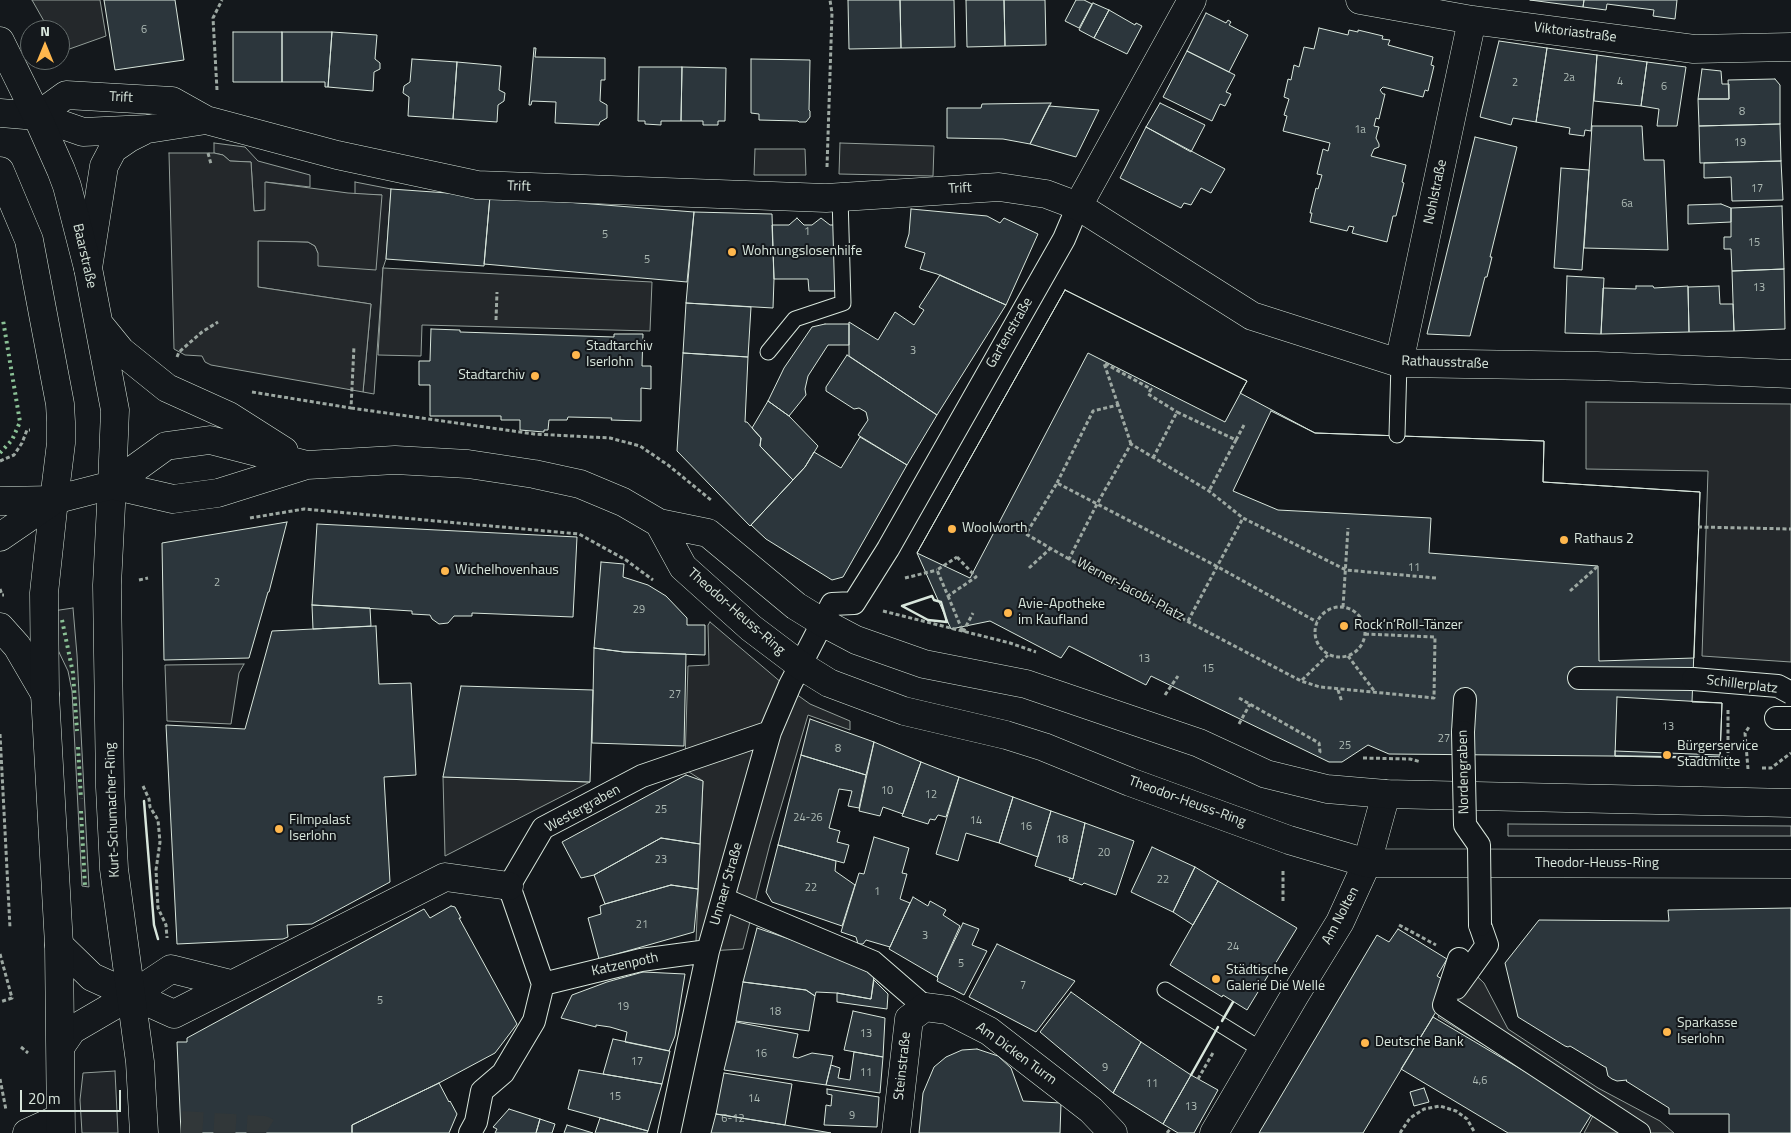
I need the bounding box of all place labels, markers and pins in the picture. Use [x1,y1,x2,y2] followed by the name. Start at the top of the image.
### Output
[742,244,862,260] place label: Wohnungslosenhilfe
[726,246,738,258] marker: Wohnungslosenhilfe
[586,339,653,372] place label: Stadtarchiv Iserlohn
[570,349,582,361] marker: Stadtarchiv Iserlohn
[458,368,525,384] place label: Stadtarchiv
[529,370,541,382] marker: Stadtarchiv
[962,521,1027,537] place label: Woolworth
[946,523,958,535] marker: Woolworth
[1574,532,1634,548] place label: Rathaus 2
[1558,534,1570,546] marker: Rathaus 2
[455,563,559,579] place label: Wichelhovenhaus
[439,565,451,577] marker: Wichelhovenhaus
[1018,597,1105,630] place label: Avie-Apotheke im Kaufland
[1002,607,1014,619] marker: Avie-Apotheke im Kaufland
[1354,618,1463,634] place label: Rock’n’Roll-Tänzer
[1338,620,1350,632] marker: Rock’n’Roll-Tänzer
[1677,739,1758,772] place label: Bürgerservice Stadtmitte
[1661,749,1673,761] marker: Bürgerservice Stadtmitte
[289,813,350,846] place label: Filmpalast Iserlohn
[273,823,285,835] marker: Filmpalast Iserlohn
[1226,963,1325,996] place label: Städtische Galerie Die Welle
[1210,973,1222,985] marker: Städtische Galerie Die Welle
[1677,1016,1738,1048] place label: Sparkasse Iserlohn
[1661,1026,1673,1038] marker: Sparkasse Iserlohn
[1375,1035,1464,1051] place label: Deutsche Bank
[1359,1037,1371,1049] marker: Deutsche Bank

